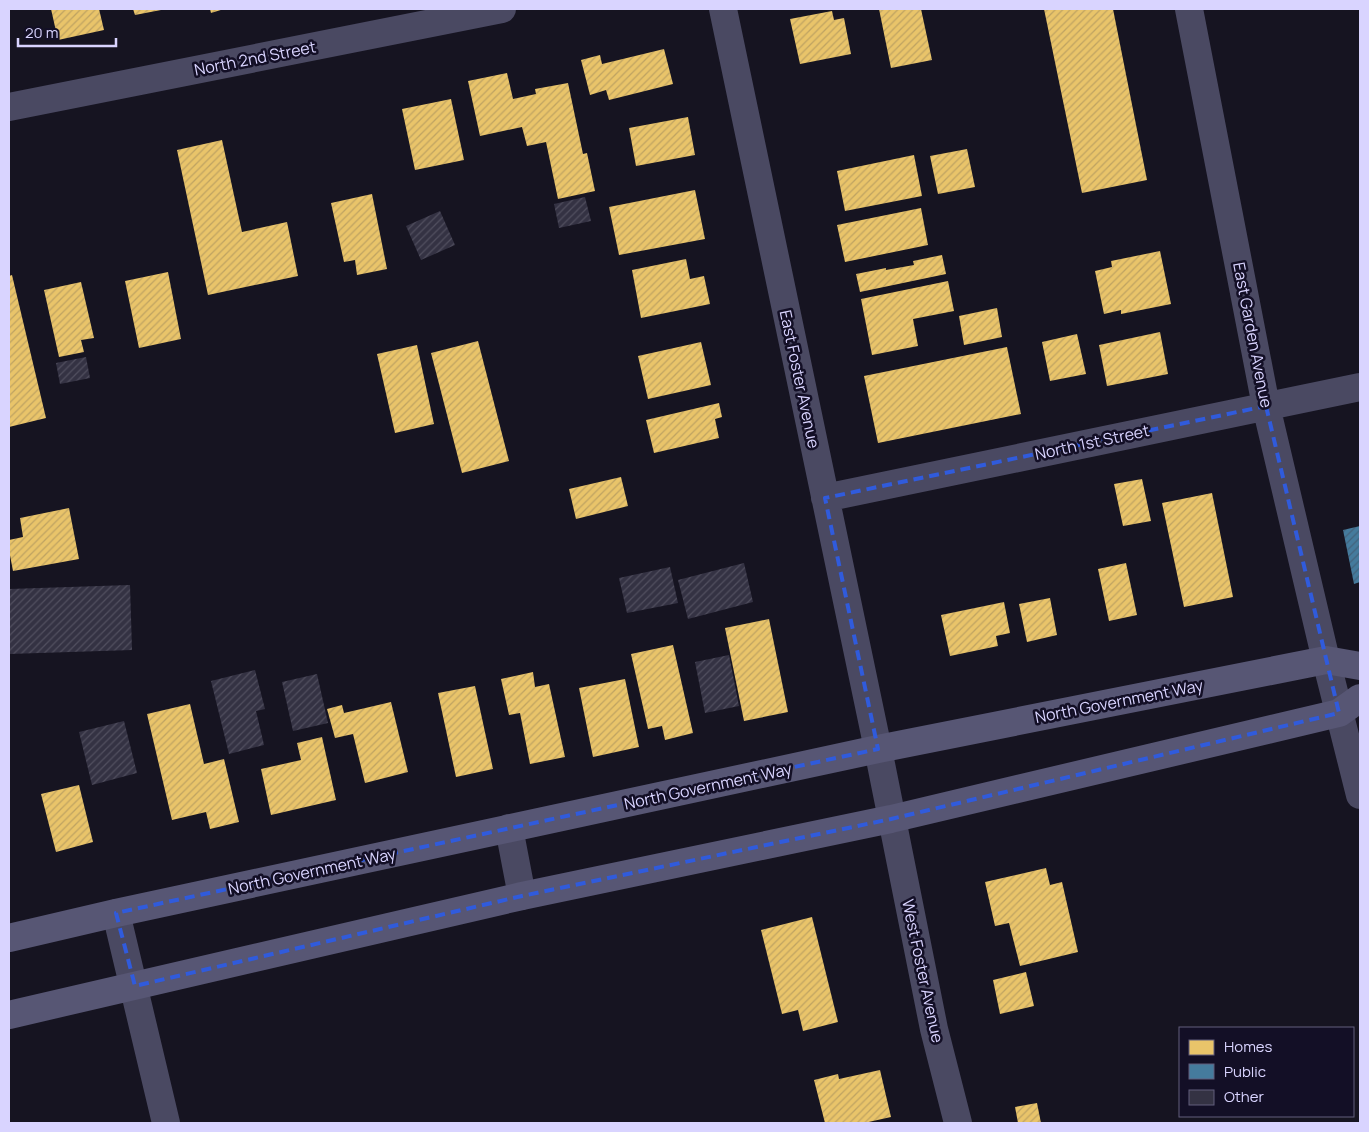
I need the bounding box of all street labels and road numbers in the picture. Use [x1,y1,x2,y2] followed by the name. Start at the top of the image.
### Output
[192,35,318,81] street label: North 2nd Street
[1228,260,1278,410] street label: East Garden Avenue
[775,308,825,450] street label: East Foster Avenue
[1033,419,1151,465] street label: North 1st Street
[1033,674,1206,728] street label: North Government Way
[622,757,794,815] street label: North Government Way
[226,842,398,900] street label: North Government Way
[897,897,949,1045] street label: West Foster Avenue

